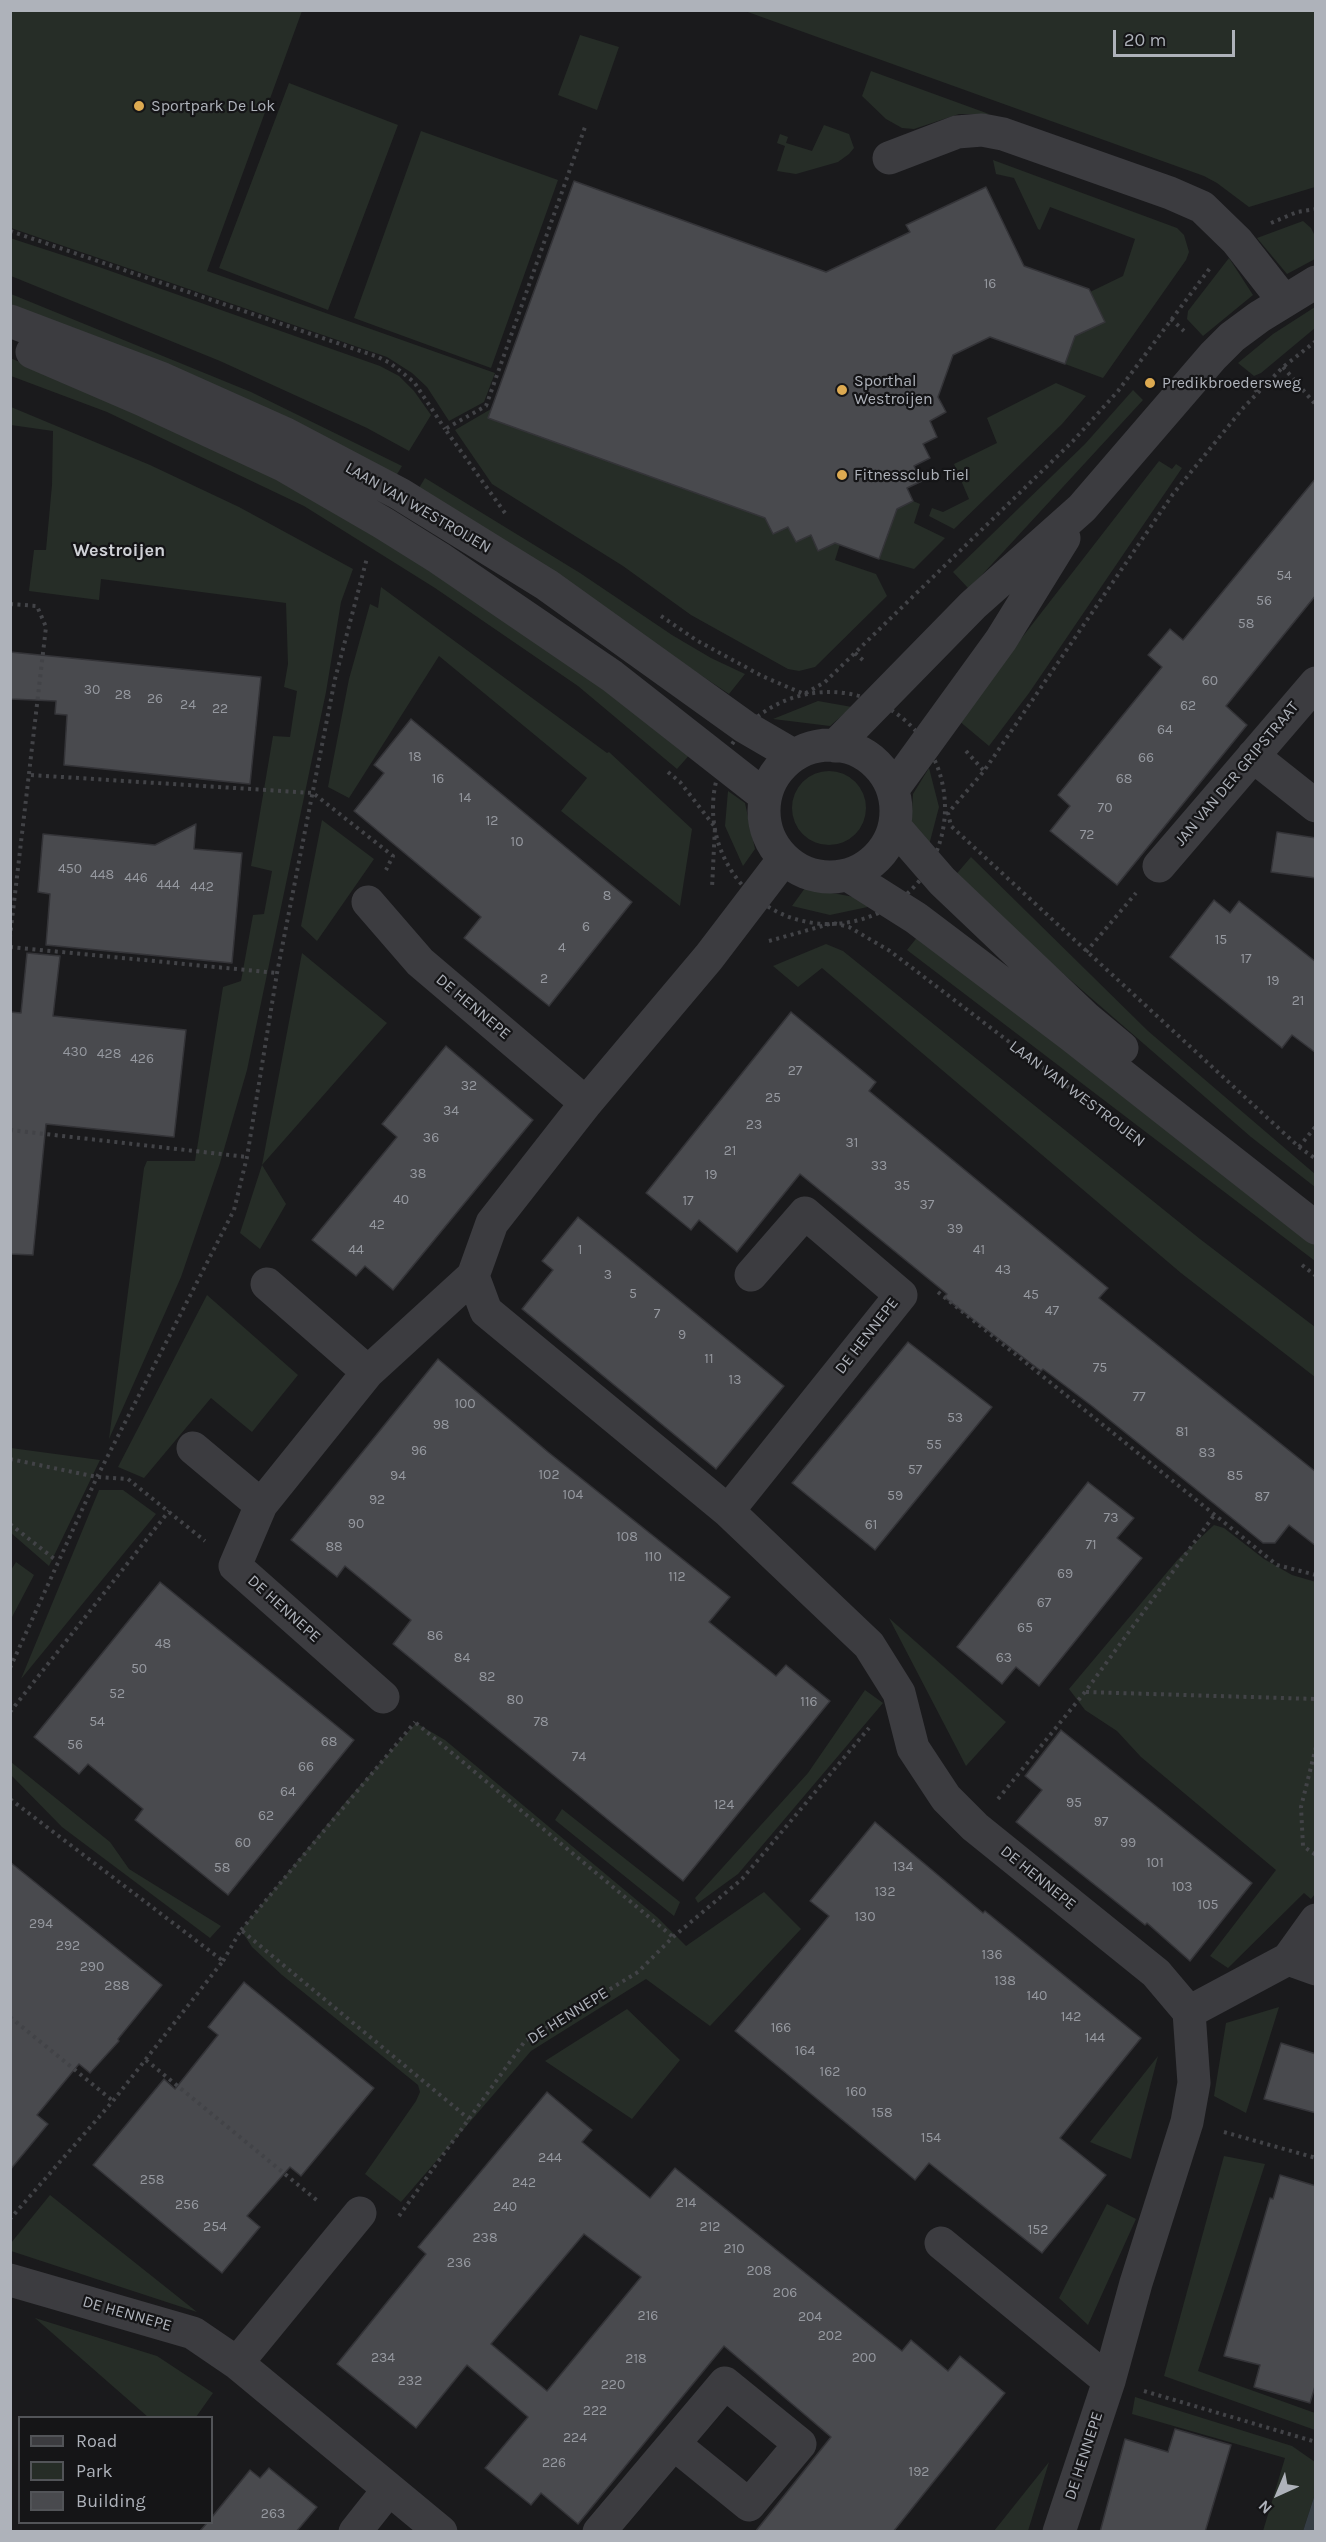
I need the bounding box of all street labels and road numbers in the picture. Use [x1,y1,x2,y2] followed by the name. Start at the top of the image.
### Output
[342,458,494,558] street label: LAAN VAN WESTROIJEN
[1171,698,1303,850] street label: JAN VAN DER GRIPSTRAAT
[432,970,514,1044] street label: DE HENNEPE
[1005,1037,1149,1151] street label: LAAN VAN WESTROIJEN
[831,1294,903,1378] street label: DE HENNEPE
[243,1571,325,1647] street label: DE HENNEPE
[996,1842,1080,1914] street label: DE HENNEPE
[524,1984,612,2048] street label: DE HENNEPE
[80,2292,174,2336] street label: DE HENNEPE
[1061,2409,1107,2503] street label: DE HENNEPE

